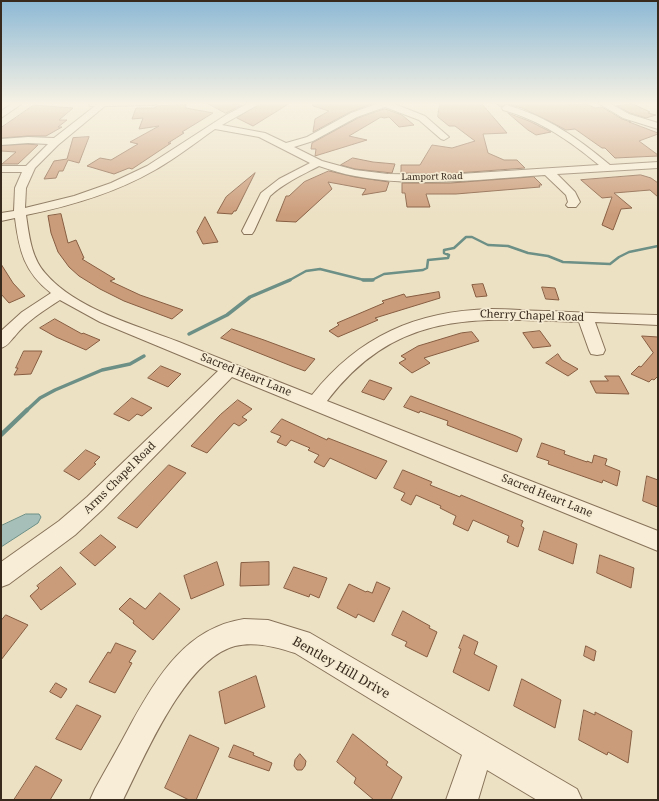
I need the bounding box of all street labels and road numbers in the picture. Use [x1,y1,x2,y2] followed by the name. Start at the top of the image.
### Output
[401,171,463,183] street label: Lamport Road
[480,308,584,324] street label: Cherry Chapel Road
[199,351,293,399] street label: Sacred Heart Lane
[81,439,159,517] street label: Arms Chapel Road
[500,472,594,520] street label: Sacred Heart Lane
[289,634,393,702] street label: Bentley Hill Drive

